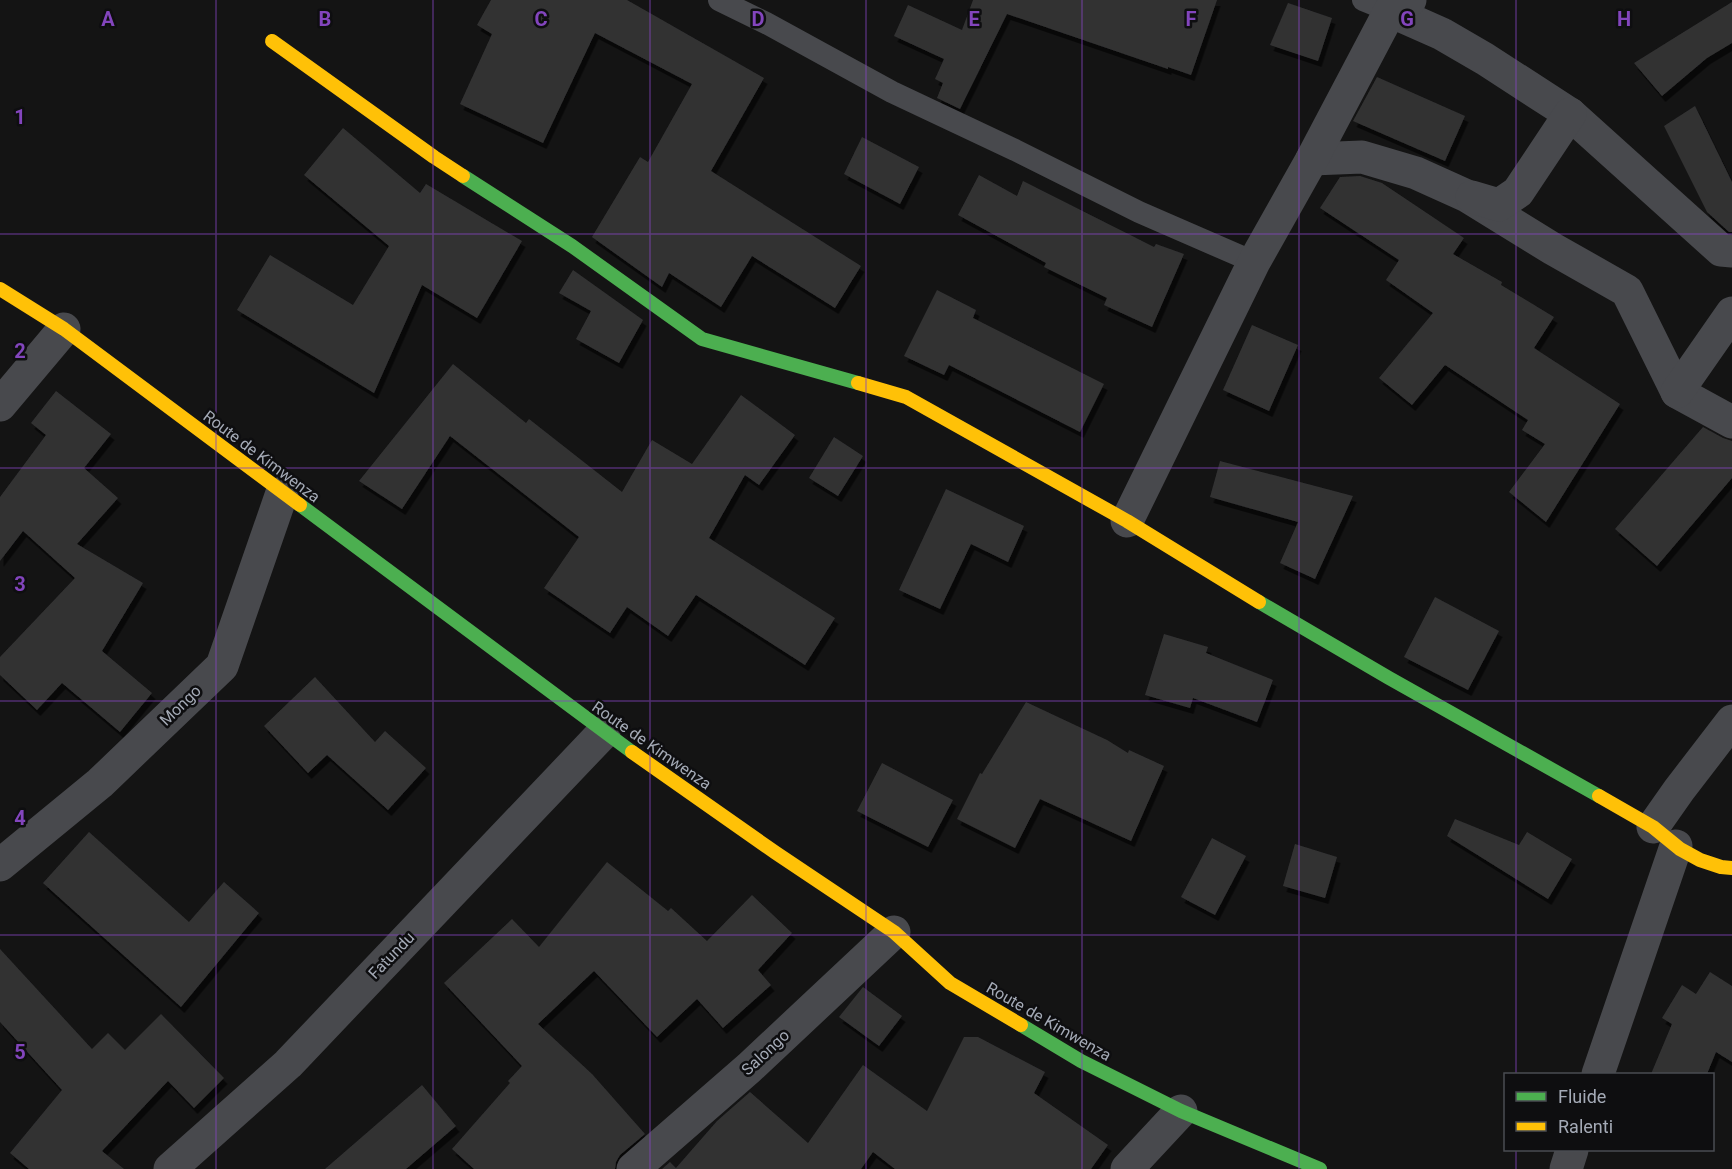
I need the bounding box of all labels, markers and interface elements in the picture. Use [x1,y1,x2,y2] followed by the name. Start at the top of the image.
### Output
[101,7,115,31] text: A
[319,7,331,31] text: B
[534,7,548,31] text: C
[752,7,765,31] text: D
[968,7,980,31] text: E
[1186,7,1197,31] text: F
[1400,7,1414,31] text: G
[1617,7,1631,31] text: H
[14,105,26,129] text: 1
[14,339,26,363] text: 2
[200,406,324,506] street label: Route de Kimwenza
[14,572,26,596] text: 3
[156,681,205,730] street label: Mongo
[589,697,715,794] street label: Route de Kimwenza
[14,806,26,830] text: 4
[364,928,418,983] street label: Fatundu
[983,978,1115,1065] street label: Route de Kimwenza
[738,1026,793,1079] street label: Salongo
[14,1040,26,1064] text: 5
[1504,1073,1714,1151] legend
[1558,1086,1606,1107] text: Fluide
[1558,1116,1613,1137] text: Ralenti

